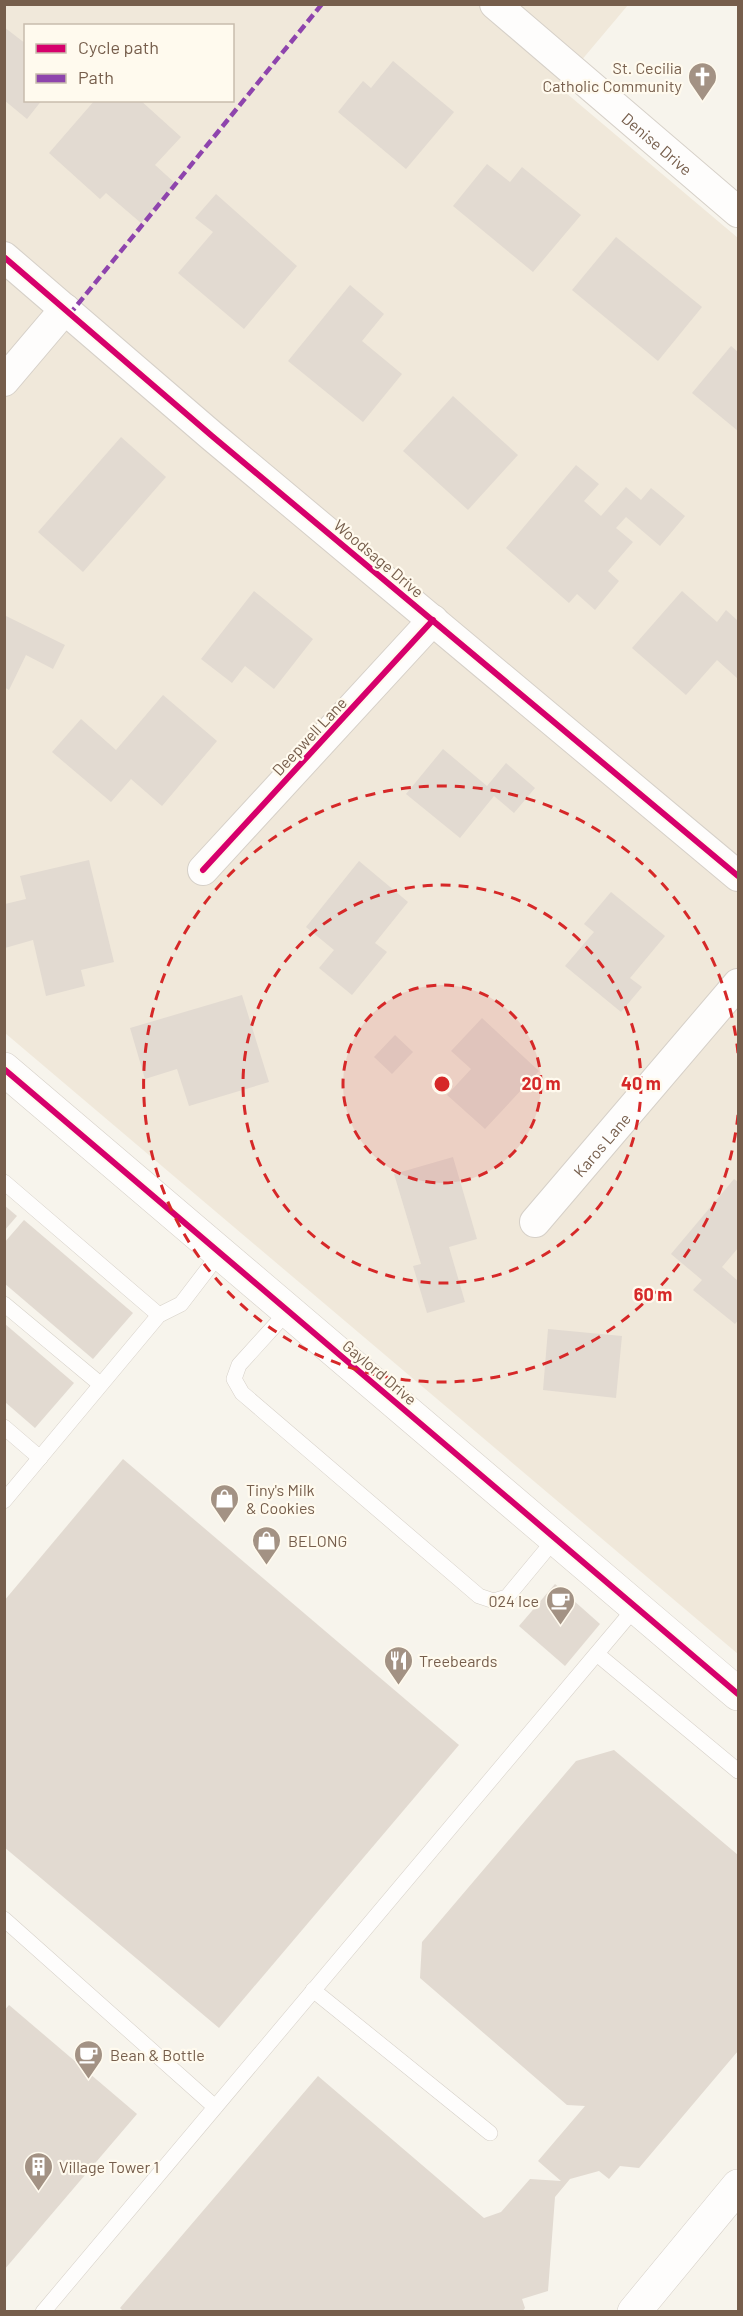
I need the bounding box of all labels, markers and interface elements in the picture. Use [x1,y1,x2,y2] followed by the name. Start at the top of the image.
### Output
[24,24,234,102] legend
[78,36,159,58] text: Cycle path
[543,58,683,95] place label: St. Cecilia Catholic Community
[687,60,719,102] church icon: St. Cecilia Catholic Community
[78,66,114,88] text: Path
[619,108,697,178] street label: Denise Drive
[330,515,428,601] street label: Woodsage Drive
[268,693,350,779] street label: Deepwell Lane
[522,1072,560,1094] text: 20 m
[621,1072,661,1094] text: 40 m
[432,1074,452,1094] centre of rings
[569,1109,634,1180] street label: Karos Lane
[634,1283,672,1305] text: 60 m
[339,1336,421,1408] street label: Gaylord Drive
[246,1480,315,1517] place label: Tiny's Milk & Cookies
[209,1482,241,1524] shop icon: Tiny's Milk & Cookies
[251,1524,283,1566] shop icon: BELONG
[288,1531,347,1550] place label: BELONG
[544,1584,576,1626] cafe icon: 024 Ice
[488,1591,539,1610] place label: 024 Ice
[382,1644,414,1686] restaurant icon: Treebeards
[419,1651,497,1670] place label: Treebeards
[73,2038,105,2080] cafe icon: Bean & Bottle
[110,2045,205,2064] place label: Bean & Bottle
[22,2150,54,2192] building icon: Village Tower 1
[59,2157,159,2176] place label: Village Tower 1

